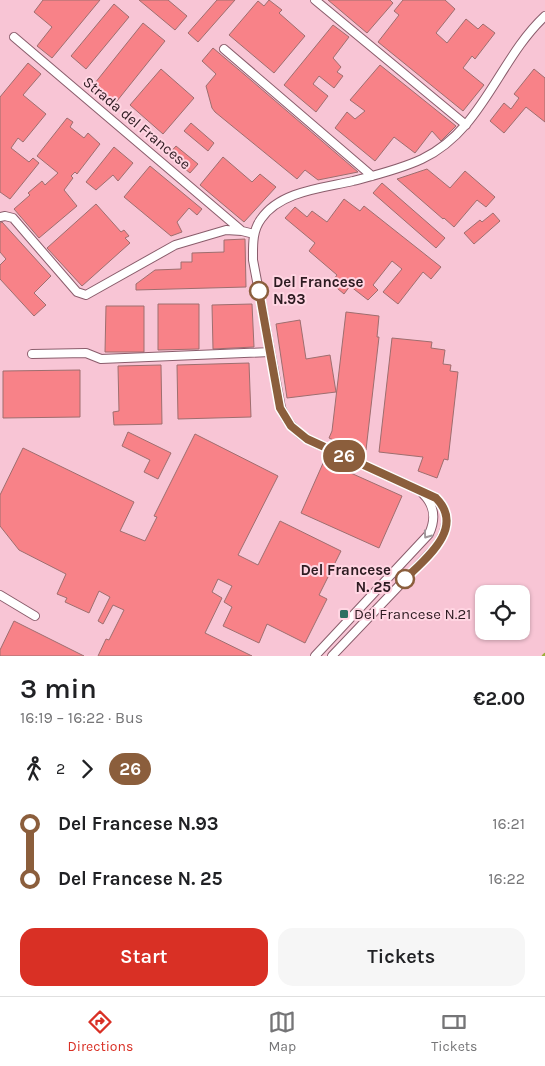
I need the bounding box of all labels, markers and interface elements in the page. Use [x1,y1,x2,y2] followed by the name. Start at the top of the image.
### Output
[79,73,195,173] street label: Strada del Francese
[273,273,364,308] place label: Del Francese N.93
[249,281,269,301] marker: Del Francese N.93
[322,440,366,472] line badge: 26
[333,445,355,467] text: 26
[424,529,433,539] one-way arrow
[300,561,391,596] place label: Del Francese N. 25
[395,569,415,589] marker: Del Francese N. 25
[475,585,530,640] map controls
[475,585,530,640] button: locate
[354,605,471,623] place label: Del Francese N.21
[338,608,350,620] marker: Del Francese N.21
[20,672,97,705] text: 3 min
[473,688,525,710] text: €2.00
[20,708,143,727] text: 16:19 – 16:22 · Bus
[20,755,48,783] icon: walk
[73,755,101,783] icon: forward
[119,758,141,780] text: 26
[56,759,65,778] text: 2
[58,813,219,835] text: Del Francese N.93
[492,814,525,833] text: 16:21
[58,868,223,890] text: Del Francese N. 25
[488,869,525,888] text: 16:22
[20,928,268,986] button: Start
[278,928,525,986] button: Tickets
[68,1008,133,1055] tab: Directions
[268,1008,296,1055] tab: Map
[431,1008,477,1055] tab: Tickets

